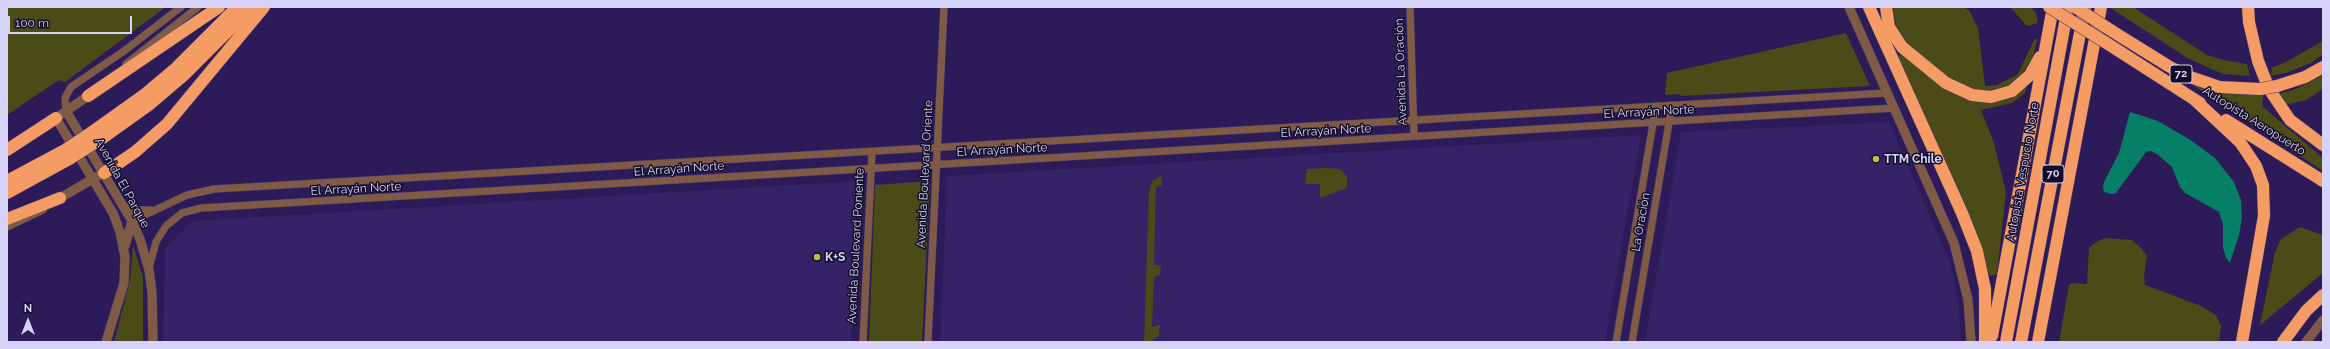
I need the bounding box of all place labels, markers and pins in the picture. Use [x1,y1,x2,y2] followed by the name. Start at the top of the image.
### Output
[1884,152,1942,166] place label: TTM Chile
[1871,154,1881,164] marker: TTM Chile
[825,250,845,264] place label: K+S
[812,252,822,262] marker: K+S

